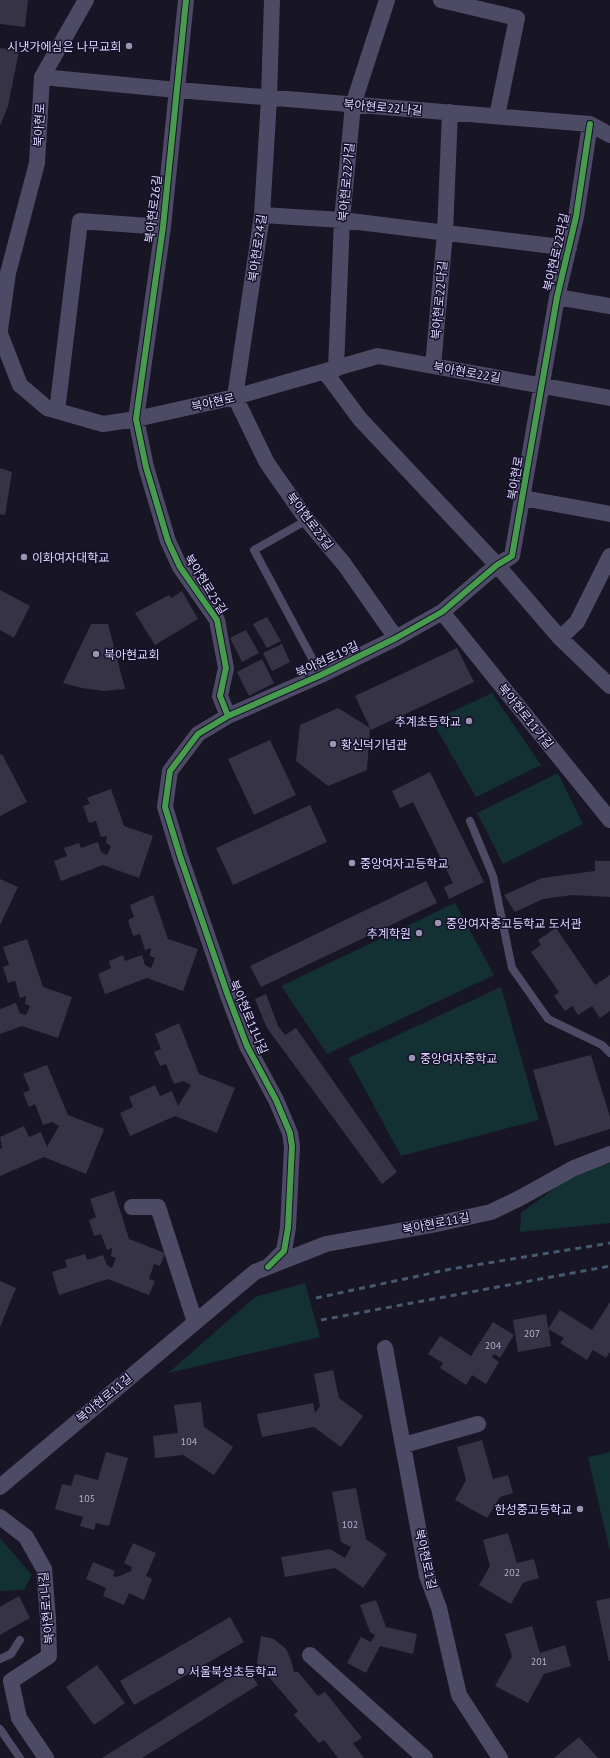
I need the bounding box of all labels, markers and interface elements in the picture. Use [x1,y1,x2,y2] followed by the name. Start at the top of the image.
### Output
[7,39,121,54] place label: 시냇가에심은 나무교회
[124,41,134,51] marker: 시냇가에심은 나무교회
[343,96,423,118] street label: 북아현로22나길
[30,103,48,147] street label: 북아현로
[335,142,357,222] street label: 북아현로22가길
[141,174,165,244] street label: 북아현로26길
[540,212,572,292] street label: 북아현로22라길
[245,213,269,283] street label: 북아현로24길
[428,260,450,340] street label: 북아현로22다길
[432,359,502,385] street label: 북아현로22길
[190,390,236,414] street label: 북아현로
[504,455,526,501] street label: 북아현로
[283,489,337,553] street label: 북아현로23길
[32,550,109,565] place label: 이화여자대학교
[182,551,230,617] street label: 북아현로25길
[19,552,29,562] marker: 이화여자대학교
[293,638,361,680] street label: 북아현로19길
[104,647,159,662] place label: 북아현교회
[91,649,101,659] marker: 북아현교회
[495,680,557,752] street label: 북아현로11가길
[395,714,461,729] place label: 추계초등학교
[464,716,474,726] marker: 추계초등학교
[341,737,407,752] place label: 황신덕기념관
[328,739,338,749] marker: 황신덕기념관
[360,856,448,871] place label: 중앙여자고등학교
[347,858,357,868] marker: 중앙여자고등학교
[446,916,582,931] place label: 중앙여자중고등학교 도서관
[433,918,443,928] marker: 중앙여자중고등학교 도서관
[367,926,411,941] place label: 추계학원
[414,928,424,938] marker: 추계학원
[227,978,271,1056] street label: 북아현로11나길
[420,1051,497,1066] place label: 중앙여자중학교
[407,1053,417,1063] marker: 중앙여자중학교
[401,1209,471,1237] street label: 북아현로11길
[524,1327,540,1340] house number: 207
[485,1339,502,1352] house number: 204
[73,1370,135,1426] street label: 북아현로11길
[181,1435,198,1448] house number: 104
[79,1492,95,1505] house number: 105
[495,1502,572,1517] place label: 한성중고등학교
[575,1504,585,1514] marker: 한성중고등학교
[342,1518,358,1531] house number: 102
[412,1527,440,1591] street label: 북아현로1길
[504,1566,520,1579] house number: 202
[35,1571,57,1645] street label: 북아현로1나길
[531,1655,547,1668] house number: 201
[189,1664,277,1679] place label: 서울북성초등학교
[176,1666,186,1676] marker: 서울북성초등학교

